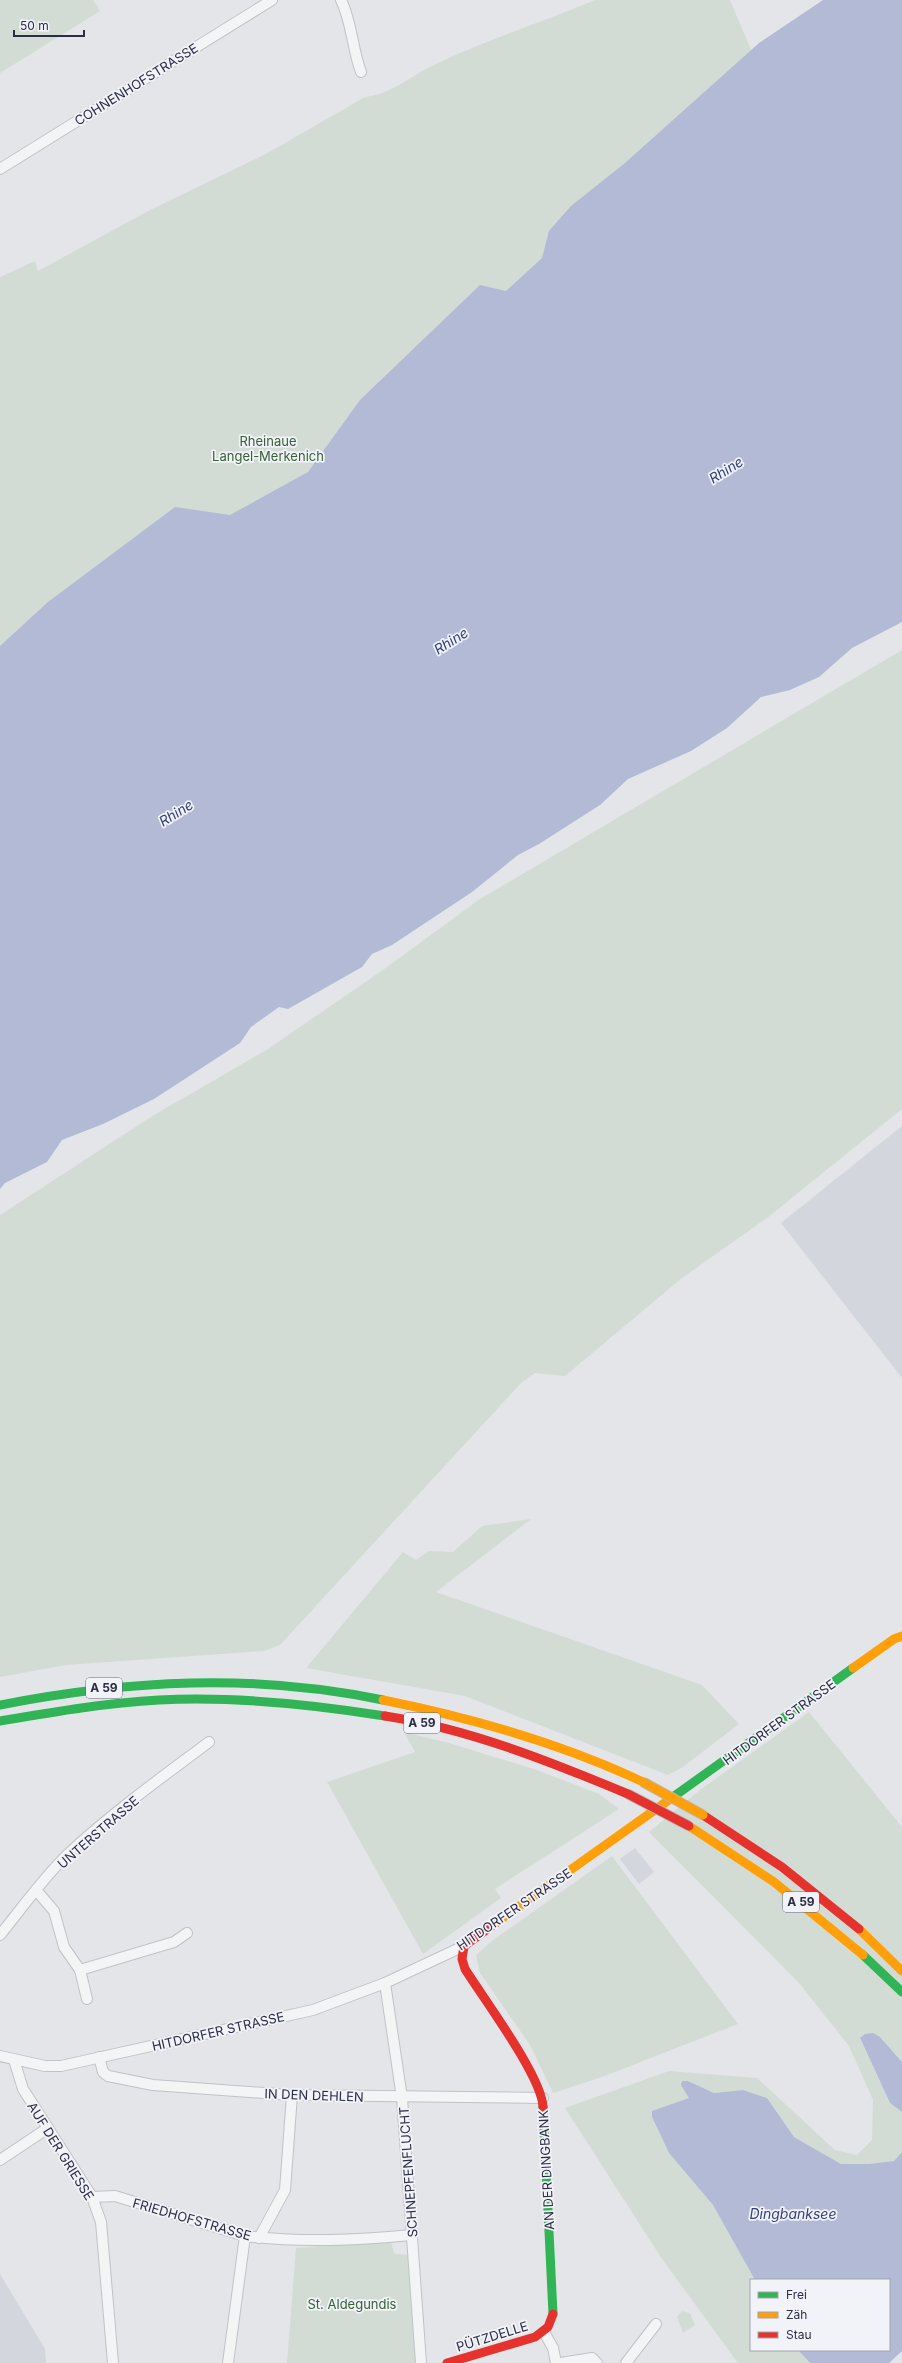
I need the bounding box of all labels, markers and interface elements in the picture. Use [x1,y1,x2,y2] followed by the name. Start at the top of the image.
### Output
[14,12,84,38] scale bar
[20,18,49,33] text: 50 m
[71,40,201,128] street label: COHNENHOFSTRASSE
[212,433,324,464] park label: Rheinaue Langel-Merkenich
[706,453,746,487] water label: Rhine
[431,624,471,658] water label: Rhine
[156,796,196,830] water label: Rhine
[720,1676,838,1768] street label: HITDORFER STRASSE
[86,1678,122,1698] road number: A 59
[404,1713,440,1733] road number: A 59
[54,1792,142,1872] street label: UNTERSTRASSE
[453,1865,575,1953] street label: HITDORFER STRASSE
[783,1892,819,1912] road number: A 59
[150,2008,286,2054] street label: HITDORFER STRASSE
[264,2085,364,2105] street label: IN DEN DEHLEN
[24,2099,98,2203] street label: AUF DER GRIESSE
[395,2106,421,2238] street label: SCHNEPFENFLUCHT
[535,2109,557,2230] street label: AN DER DINGBANK
[131,2194,253,2244] street label: FRIEDHOFSTRASSE
[749,2205,837,2222] water label: Dingbanksee
[750,2279,890,2351] legend
[786,2287,807,2302] text: Frei
[308,2296,397,2312] park label: St. Aldegundis
[786,2307,807,2322] text: Zäh
[454,2317,530,2355] street label: PÜTZDELLE
[786,2327,812,2342] text: Stau

